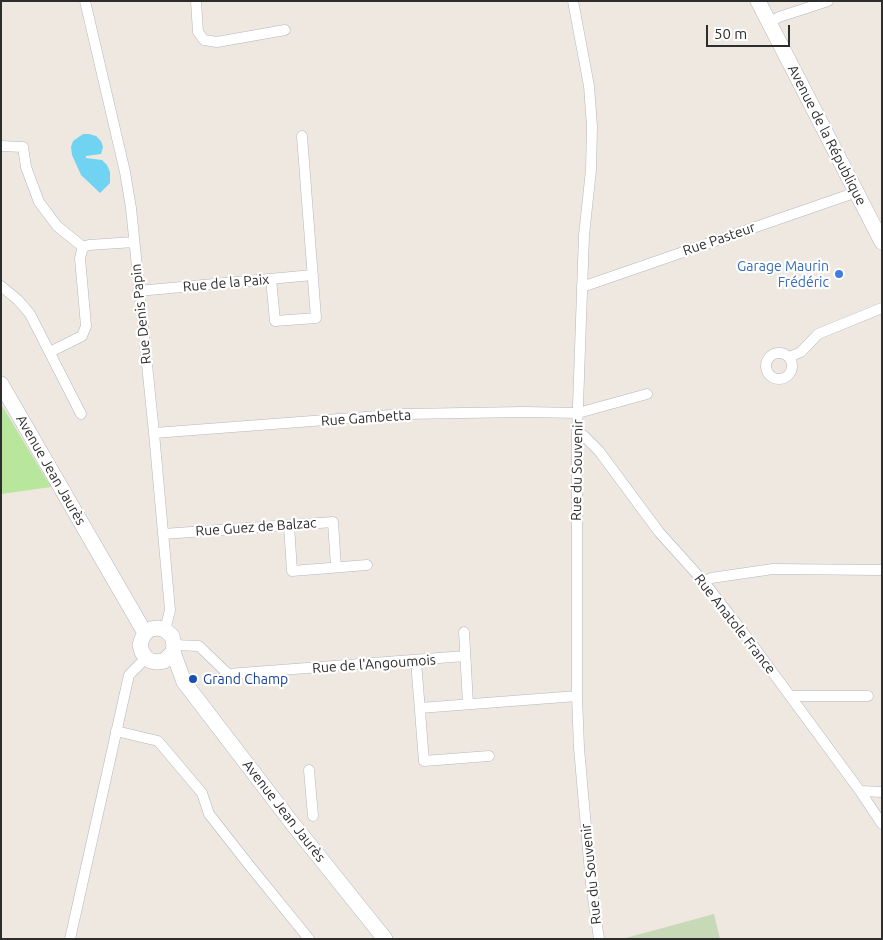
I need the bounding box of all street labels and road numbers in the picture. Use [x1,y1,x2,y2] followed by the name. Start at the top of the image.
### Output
[784,62,870,208] street label: Avenue de la République
[680,219,758,259] street label: Rue Pasteur
[127,263,155,365] street label: Rue Denis Papin
[182,271,270,295] street label: Rue de la Paix
[320,406,412,430] street label: Rue Gambetta
[13,412,89,528] street label: Avenue Jean Jaurès
[568,419,586,521] street label: Rue du Souvenir
[195,514,317,540] street label: Rue Guez de Balzac
[691,571,779,677] street label: Rue Anatole France
[312,651,436,677] street label: Rue de l'Angoumois
[239,757,329,865] street label: Avenue Jean Jaurès
[577,823,605,925] street label: Rue du Souvenir

